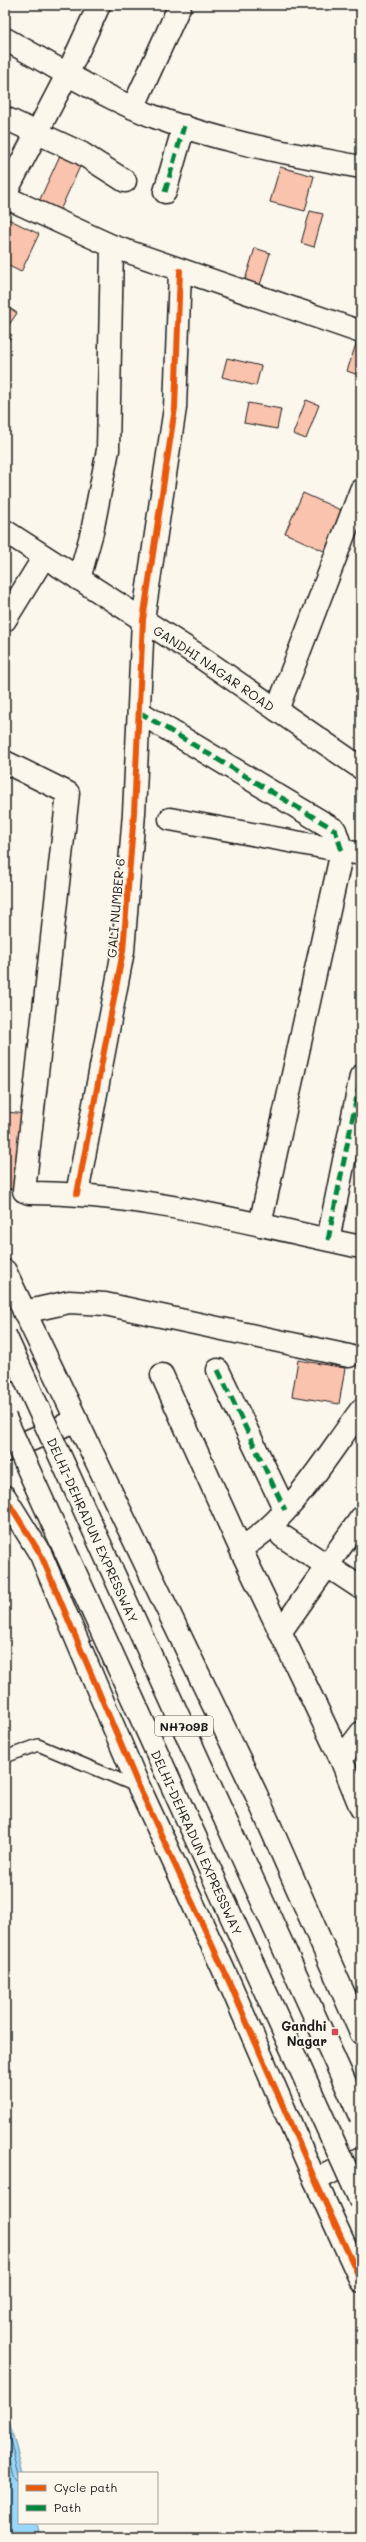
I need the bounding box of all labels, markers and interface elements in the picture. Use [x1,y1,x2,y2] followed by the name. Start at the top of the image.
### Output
[151,621,278,715] street label: GANDHI NAGAR ROAD
[102,857,128,958] street label: GALI NUMBER 6
[44,1435,143,1625] street label: DELHI-DEHRADUN EXPRESSWAY
[155,1716,213,1736] road number: NH709B
[148,1747,247,1938] street label: DELHI-DEHRADUN EXPRESSWAY
[281,2017,327,2049] place label: Gandhi Nagar
[330,2027,340,2037] marker: Gandhi Nagar
[18,2472,158,2524] legend
[54,2479,117,2495] text: Cycle path
[54,2499,81,2515] text: Path

